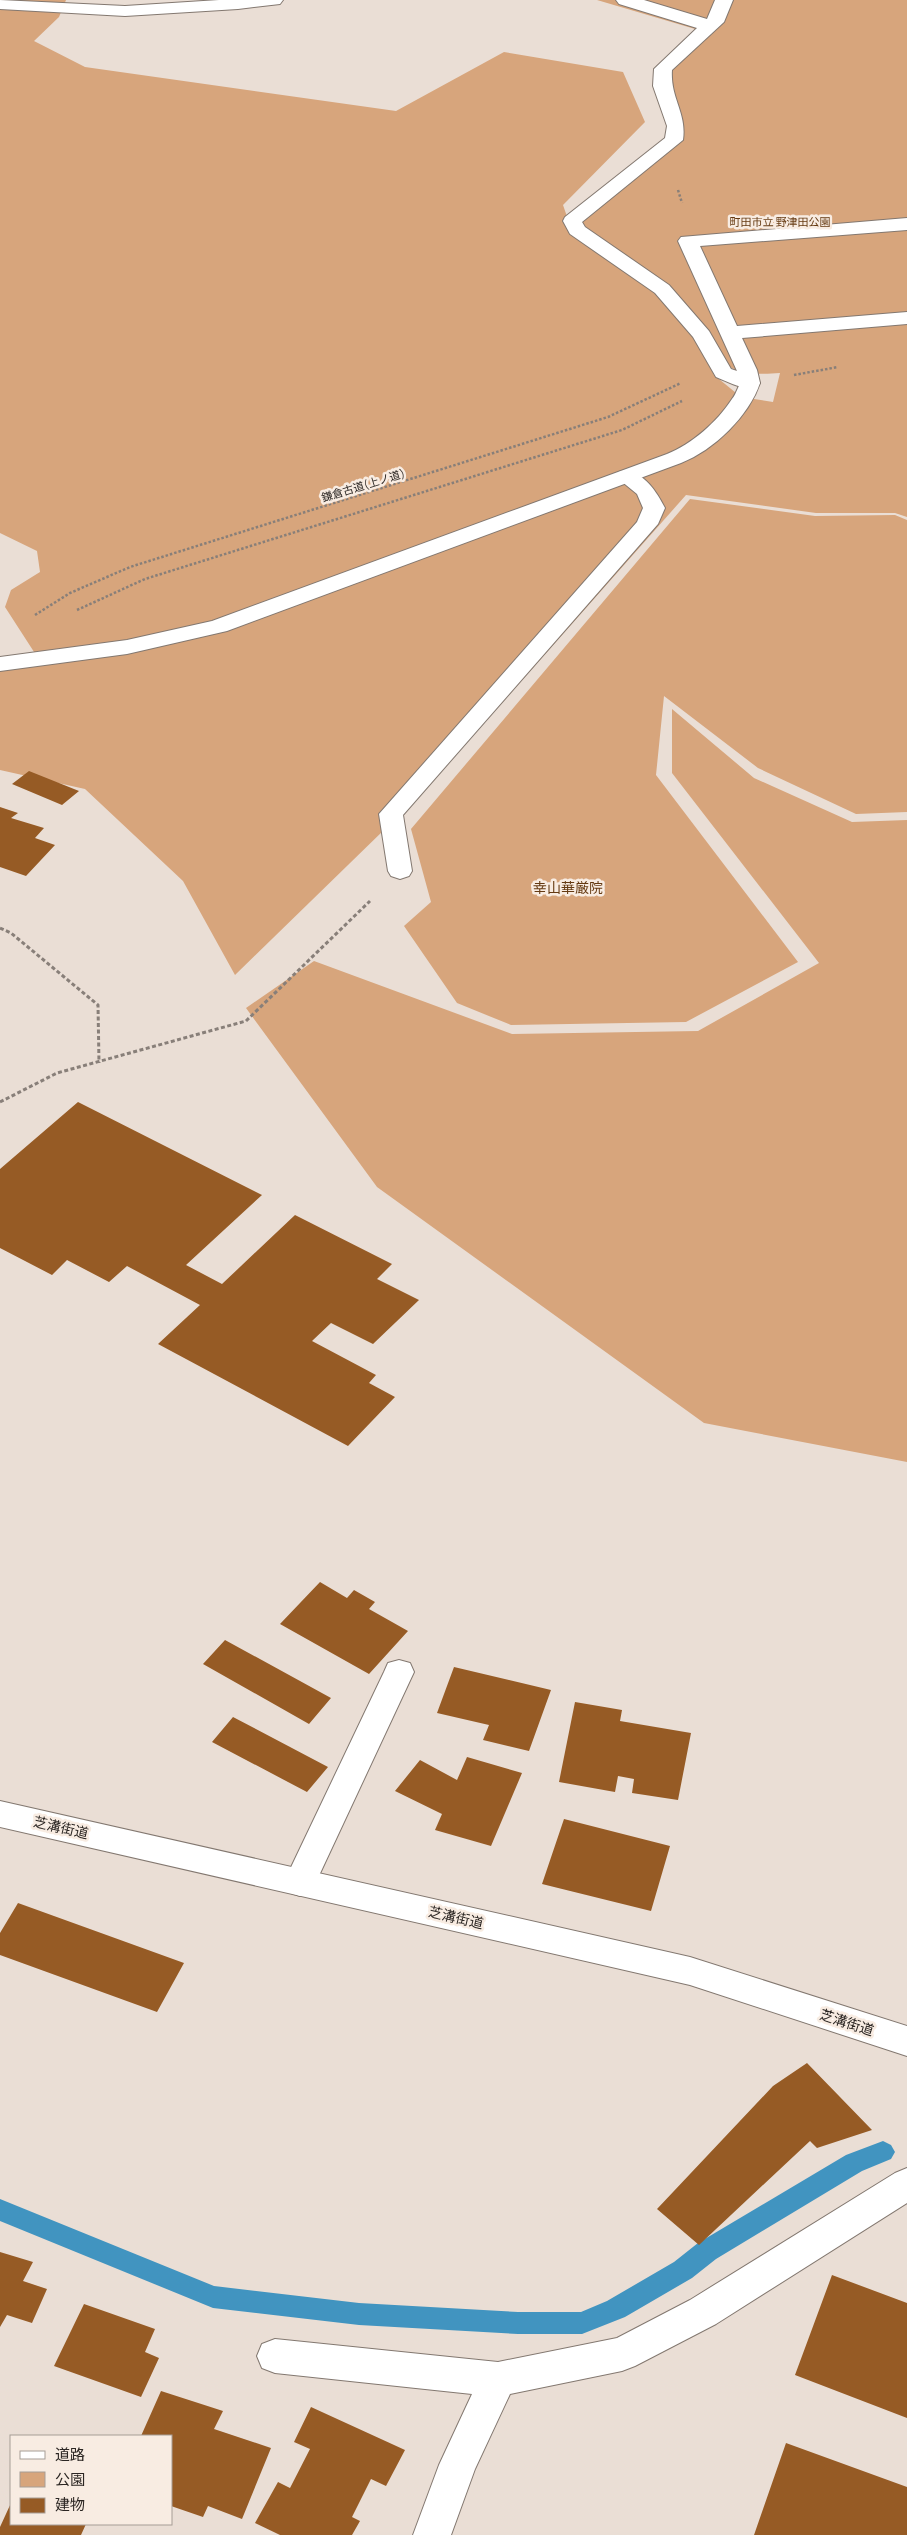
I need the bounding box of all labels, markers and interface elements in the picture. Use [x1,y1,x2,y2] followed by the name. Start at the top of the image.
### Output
[729,214,831,229] park label: 町田市立 野津田公園
[320,465,406,505] street label: 鎌倉古道(上ノ道)
[533,878,603,897] park label: 幸山華厳院
[32,1811,90,1843] street label: 芝溝街道
[427,1901,485,1933] street label: 芝溝街道
[817,2004,877,2040] street label: 芝溝街道
[10,2435,172,2525] legend
[55,2444,85,2465] text: 道路
[55,2469,85,2490] text: 公園
[55,2494,85,2515] text: 建物

